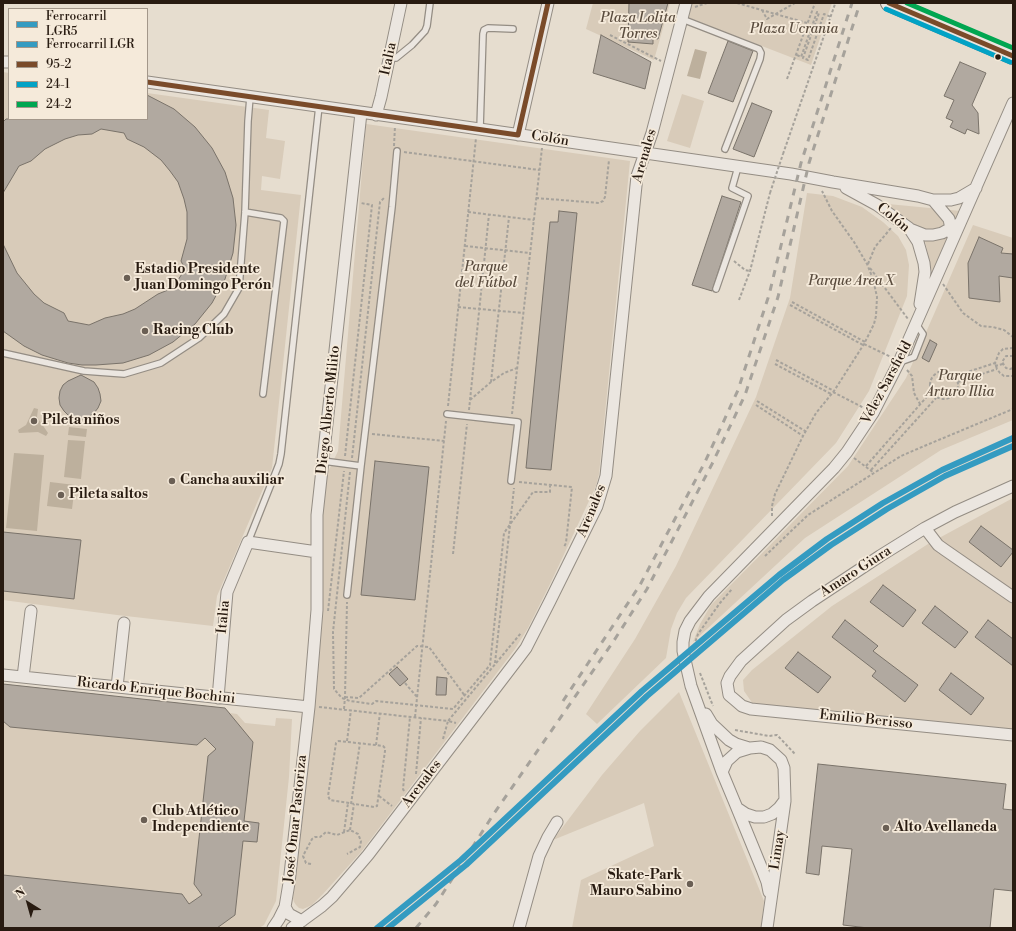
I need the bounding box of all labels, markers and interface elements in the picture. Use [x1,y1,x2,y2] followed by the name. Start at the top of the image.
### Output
[8,8,148,120] legend
[46,9,107,39] text: Ferrocarril LGR5
[600,11,676,44] park label: Plaza Lolita Torres
[750,22,838,38] park label: Plaza Ucrania
[46,37,134,52] text: Ferrocarril LGR
[377,41,401,77] street label: Italia
[993,52,1003,62] unlabelled marker
[46,57,71,72] text: 95-2
[46,77,70,92] text: 24-1
[46,97,72,112] text: 24-2
[629,127,661,185] street label: Arenales
[530,128,570,150] street label: Colón
[873,200,913,236] street label: Colón
[455,260,517,292] park label: Parque del Fútbol
[135,262,271,294] place label: Estadio Presidente Juan Domingo Perón
[122,273,132,283] marker: Estadio Presidente Juan Domingo Perón
[808,274,894,290] park label: Parque Area X
[153,323,234,339] place label: Racing Club
[140,326,150,336] marker: Racing Club
[858,339,916,427] street label: Vélez Sarsfield
[314,345,344,475] street label: Diego Alberto Milito
[926,369,994,402] park label: Parque Arturo Illia
[42,413,119,429] place label: Pileta niños
[29,416,39,426] marker: Pileta niños
[180,473,284,489] place label: Cancha auxiliar
[167,476,177,486] marker: Cancha auxiliar
[574,482,610,540] street label: Arenales
[69,487,148,503] place label: Pileta saltos
[56,490,66,500] marker: Pileta saltos
[817,543,895,601] street label: Amaro Giura
[214,600,234,634] street label: Italia
[76,674,236,708] street label: Ricardo Enrique Bochini
[818,707,914,733] street label: Emilio Berisso
[281,754,311,884] street label: José Omar Pastoriza
[399,757,445,811] street label: Arenales
[152,804,249,836] place label: Club Atlético Independiente
[139,815,149,825] marker: Club Atlético Independiente
[894,820,997,836] place label: Alto Avellaneda
[881,823,891,833] marker: Alto Avellaneda
[767,829,789,871] street label: Limay
[590,868,682,900] place label: Skate-Park Mauro Sabino
[685,879,695,889] marker: Skate-Park Mauro Sabino
[8,883,48,923] north arrow
[13,885,28,902] text: N

